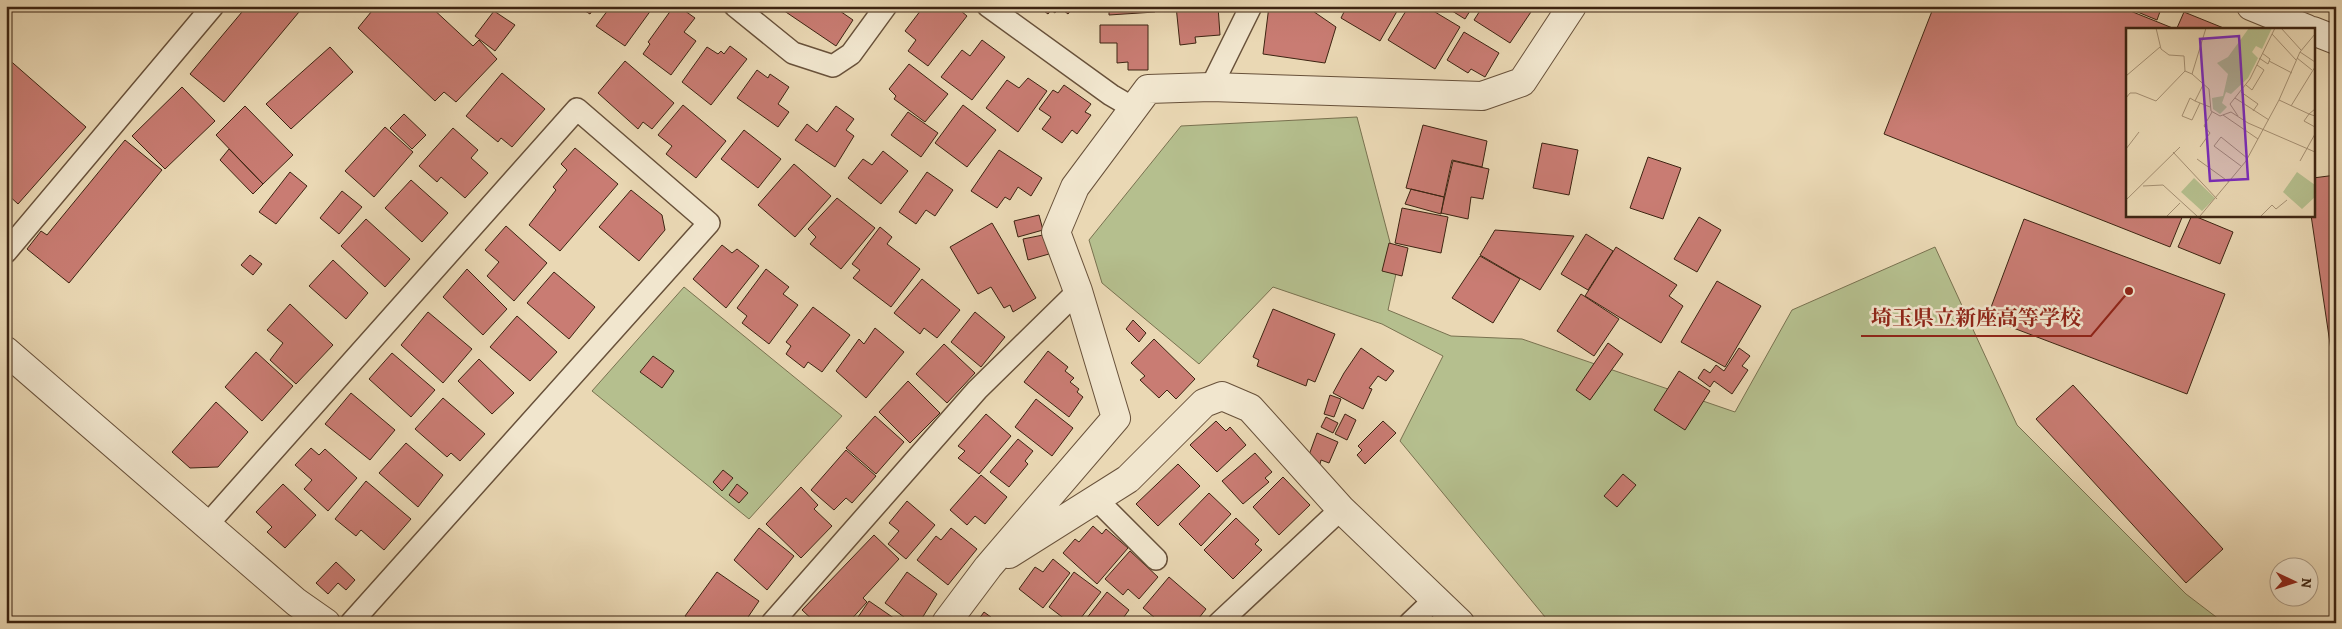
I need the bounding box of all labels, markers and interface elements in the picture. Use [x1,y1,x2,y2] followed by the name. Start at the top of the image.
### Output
[2126,28,2314,216] inset map
[1861,300,2091,336] callout: 埼玉県立新座高等学校
[1871,304,2081,332] text: 埼玉県立新座高等学校
[2270,556,2320,606] north arrow
[2297,577,2316,589] text: N

